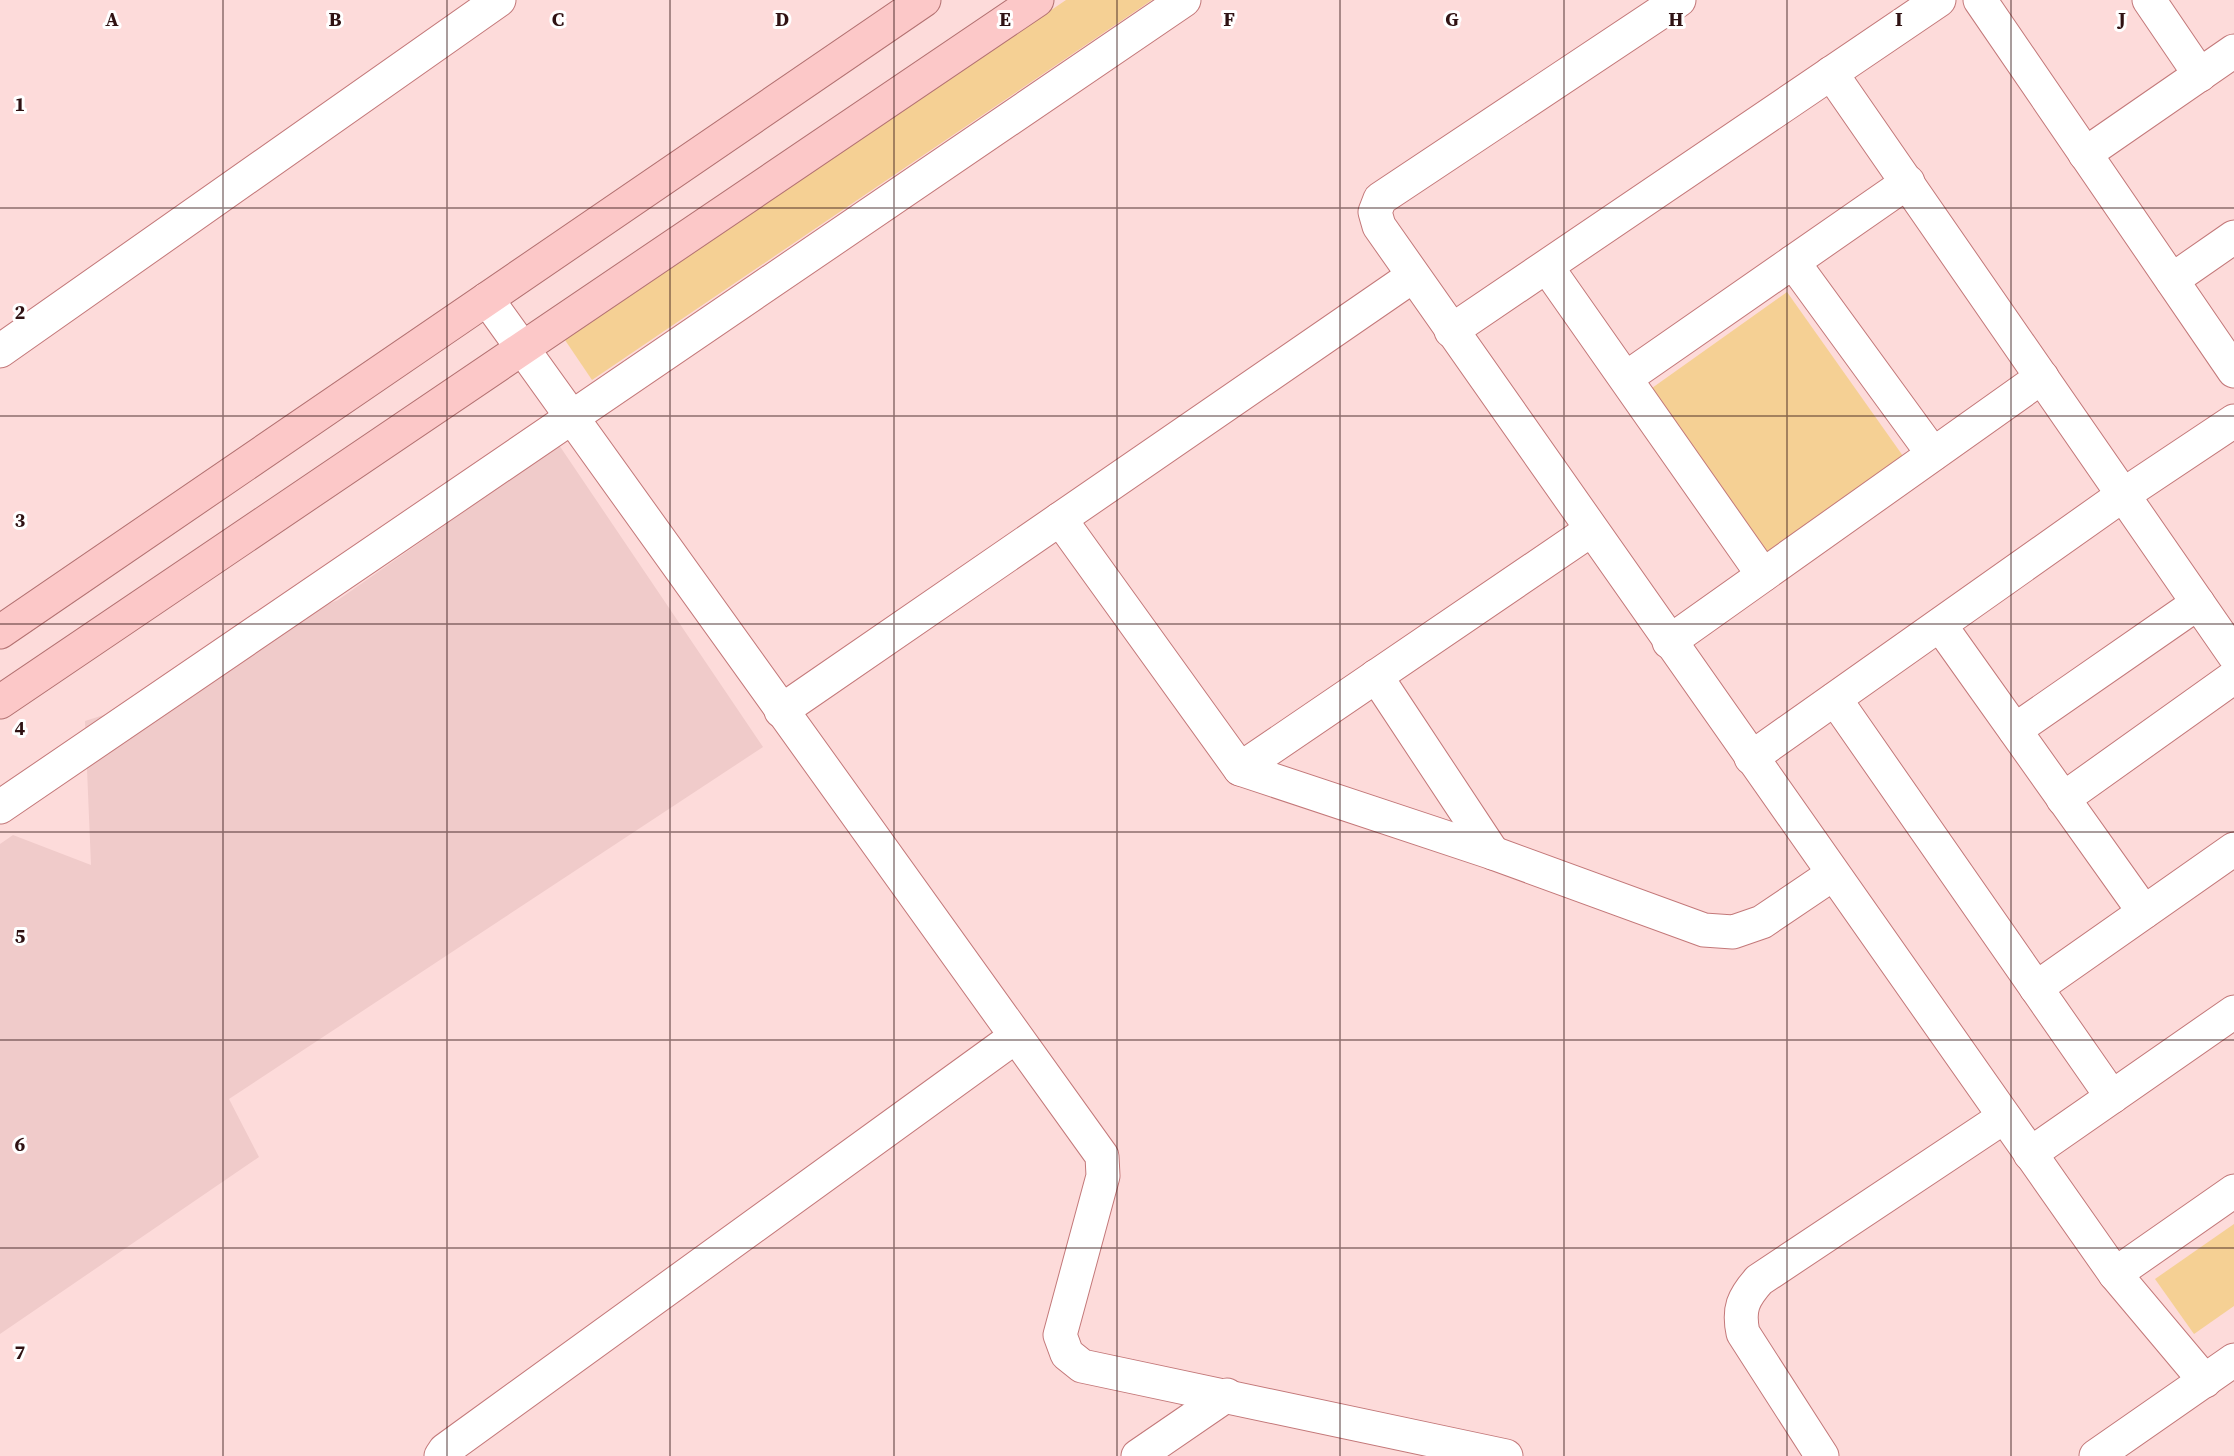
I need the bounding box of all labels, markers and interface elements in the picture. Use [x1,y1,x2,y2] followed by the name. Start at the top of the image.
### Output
[105,5,119,33] text: A
[328,5,342,33] text: B
[552,5,564,33] text: C
[775,5,789,33] text: D
[999,5,1011,33] text: E
[1223,5,1235,33] text: F
[1445,5,1459,33] text: G
[1668,5,1684,33] text: H
[1895,5,1903,33] text: I
[2116,5,2126,33] text: J
[15,90,25,118] text: 1
[15,298,26,326] text: 2
[15,506,26,534] text: 3
[15,714,26,742] text: 4
[15,922,26,950] text: 5
[15,1130,26,1158] text: 6
[15,1338,26,1366] text: 7

